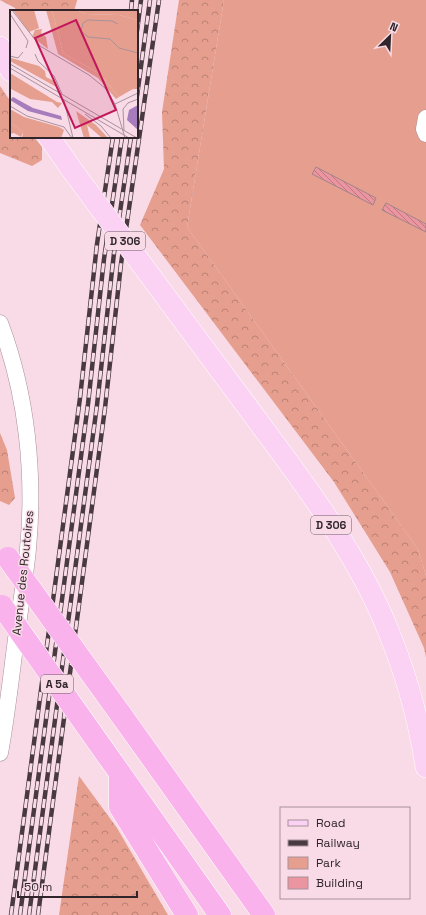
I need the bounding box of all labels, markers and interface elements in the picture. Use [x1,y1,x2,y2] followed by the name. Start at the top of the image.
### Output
[10,10,138,138] inset map
[370,16,410,56] north arrow
[388,19,400,35] text: N
[105,232,145,250] road number: D 306
[8,510,38,636] street label: Avenue des Routoires
[311,516,351,534] road number: D 306
[41,675,73,693] road number: A 5a
[280,807,410,899] legend
[316,815,345,831] text: Road
[316,835,360,851] text: Railway
[316,855,341,871] text: Park
[18,873,137,899] scale bar
[316,875,363,891] text: Building
[24,879,52,895] text: 50 m

